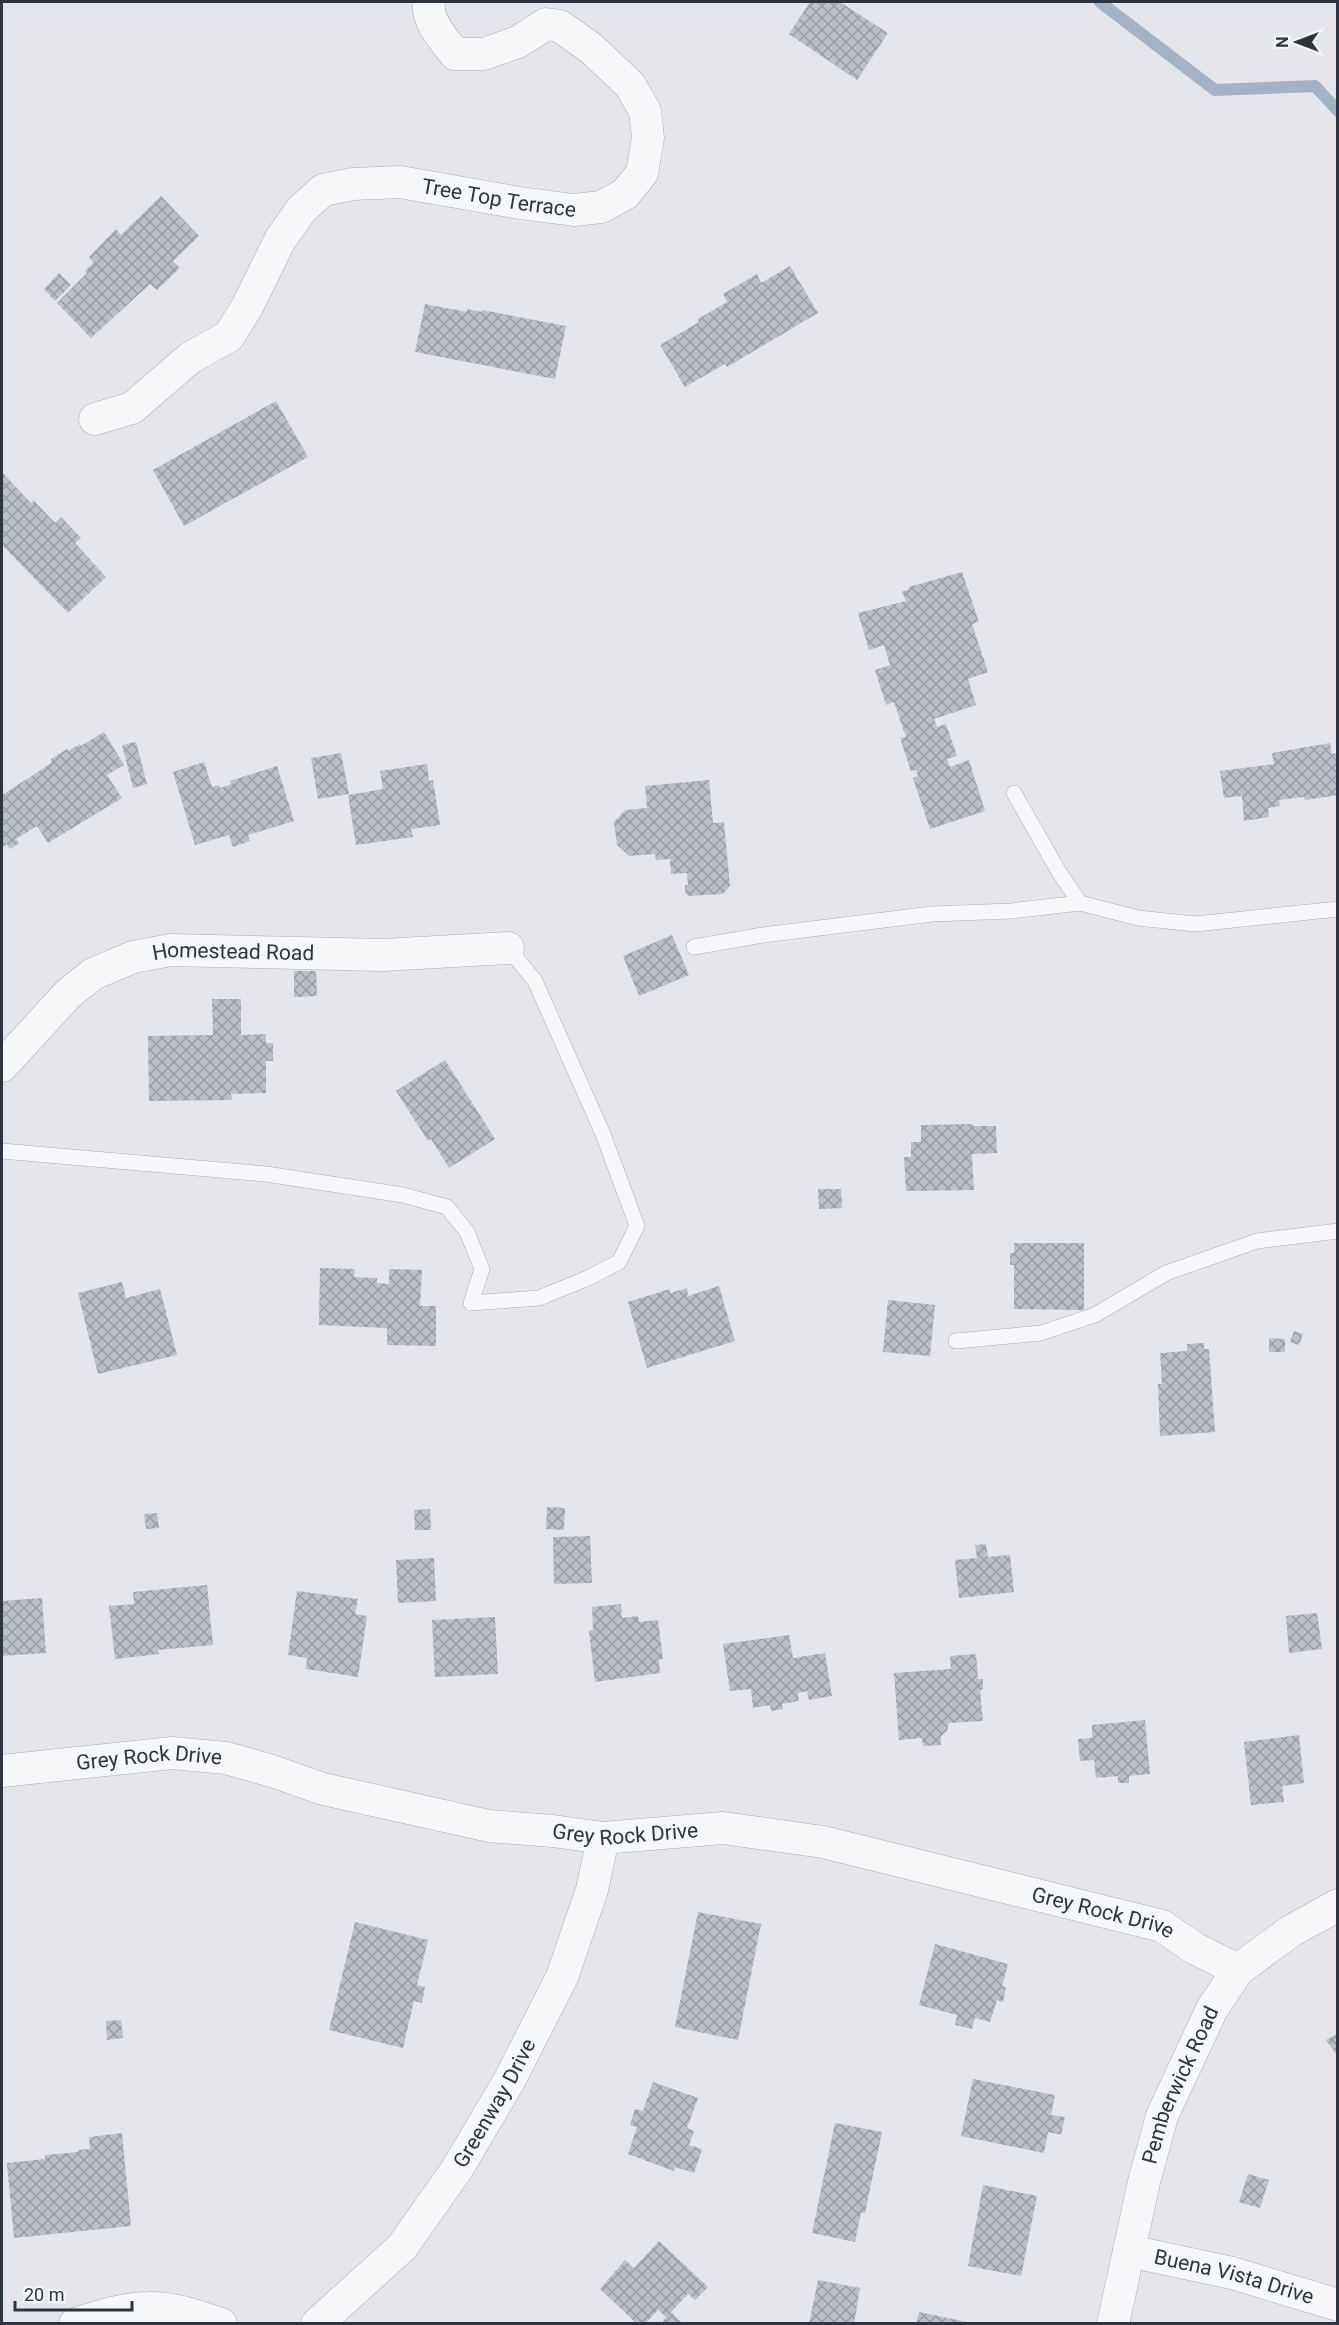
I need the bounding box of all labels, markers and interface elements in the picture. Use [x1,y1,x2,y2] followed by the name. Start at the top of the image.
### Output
[1267,12,1327,72] north arrow
[1273,36,1292,48] text: N
[420,174,577,222] street label: Tree Top Terrace
[150,938,315,965] street label: Homestead Road
[75,1741,223,1775] street label: Grey Rock Drive
[551,1818,699,1850] street label: Grey Rock Drive
[1029,1882,1179,1943] street label: Grey Rock Drive
[1137,2002,1224,2167] street label: Pemberwick Road
[448,2035,541,2172] street label: Greenway Drive
[1152,2245,1317,2309] street label: Buena Vista Drive
[15,2274,132,2312] scale bar
[24,2284,64,2305] text: 20 m

